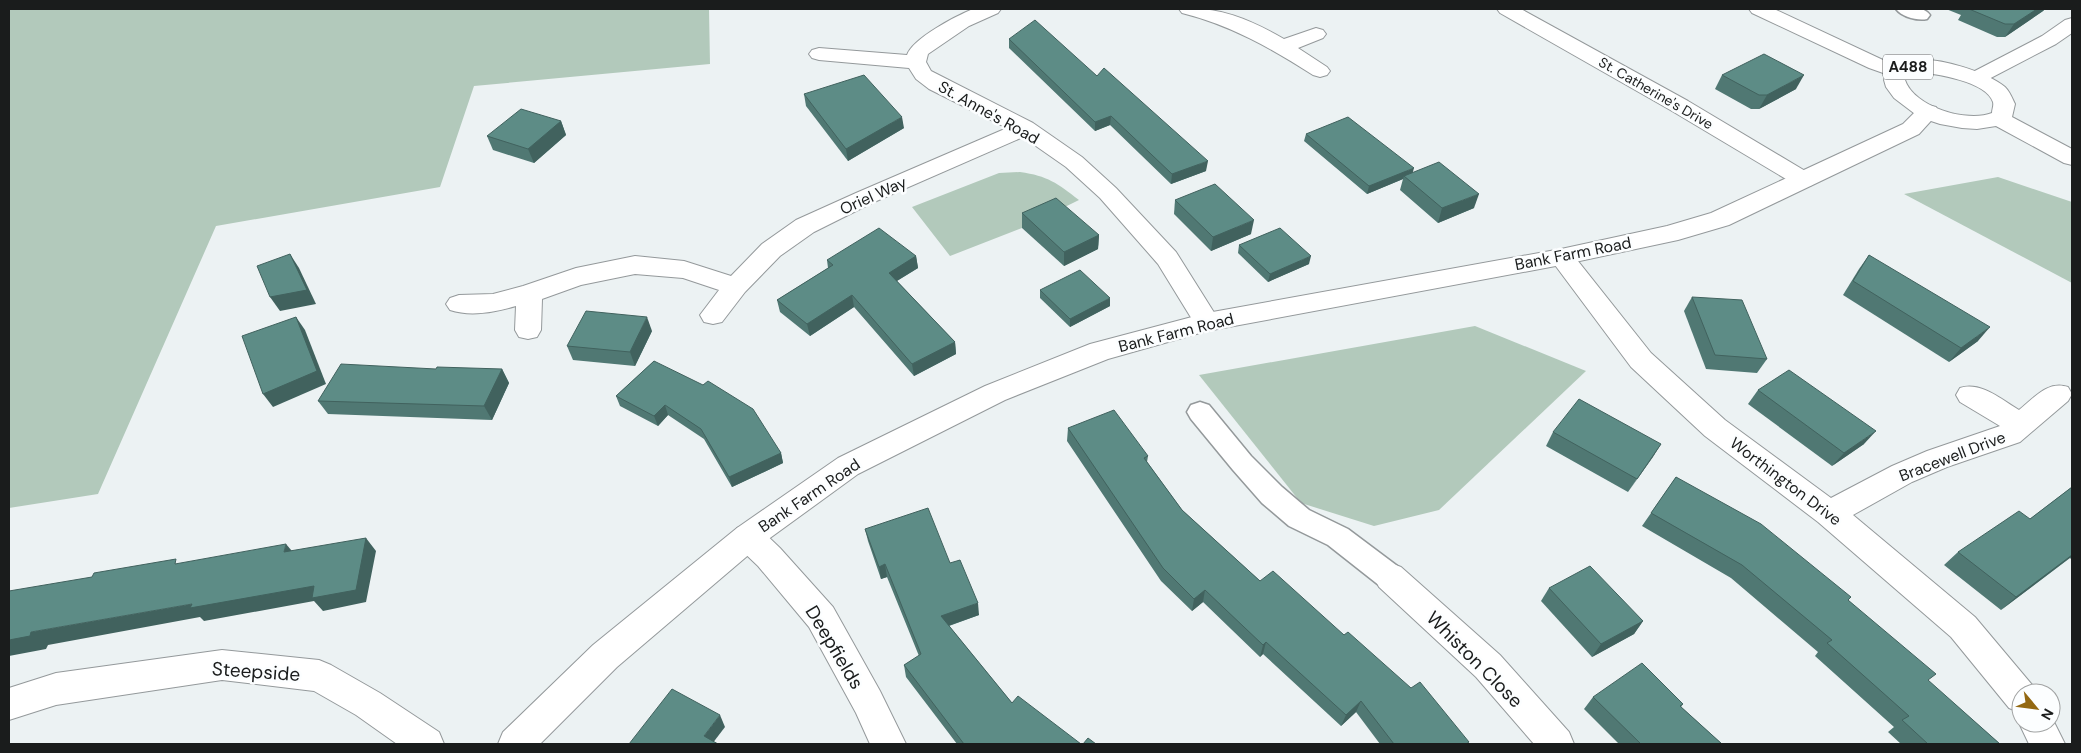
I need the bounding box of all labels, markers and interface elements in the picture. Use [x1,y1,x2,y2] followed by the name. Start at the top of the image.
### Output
[1596,53,1716,133] street label: St. Catherine's Drive
[1883,54,1933,80] road number: A488
[934,76,1043,149] street label: St. Anne's Road
[836,171,910,220] street label: Oriel Way
[1513,232,1633,275] street label: Bank Farm Road
[1116,308,1236,357] street label: Bank Farm Road
[1896,427,2008,486] street label: Bracewell Drive
[1726,433,1846,530] street label: Worthington Drive
[754,454,864,537] street label: Bank Farm Road
[800,601,869,694] street label: Deepfields
[1421,606,1528,713] street label: Whiston Close
[211,656,301,687] street label: Steepside
[2011,683,2061,733] north arrow
[2037,705,2058,723] text: N

